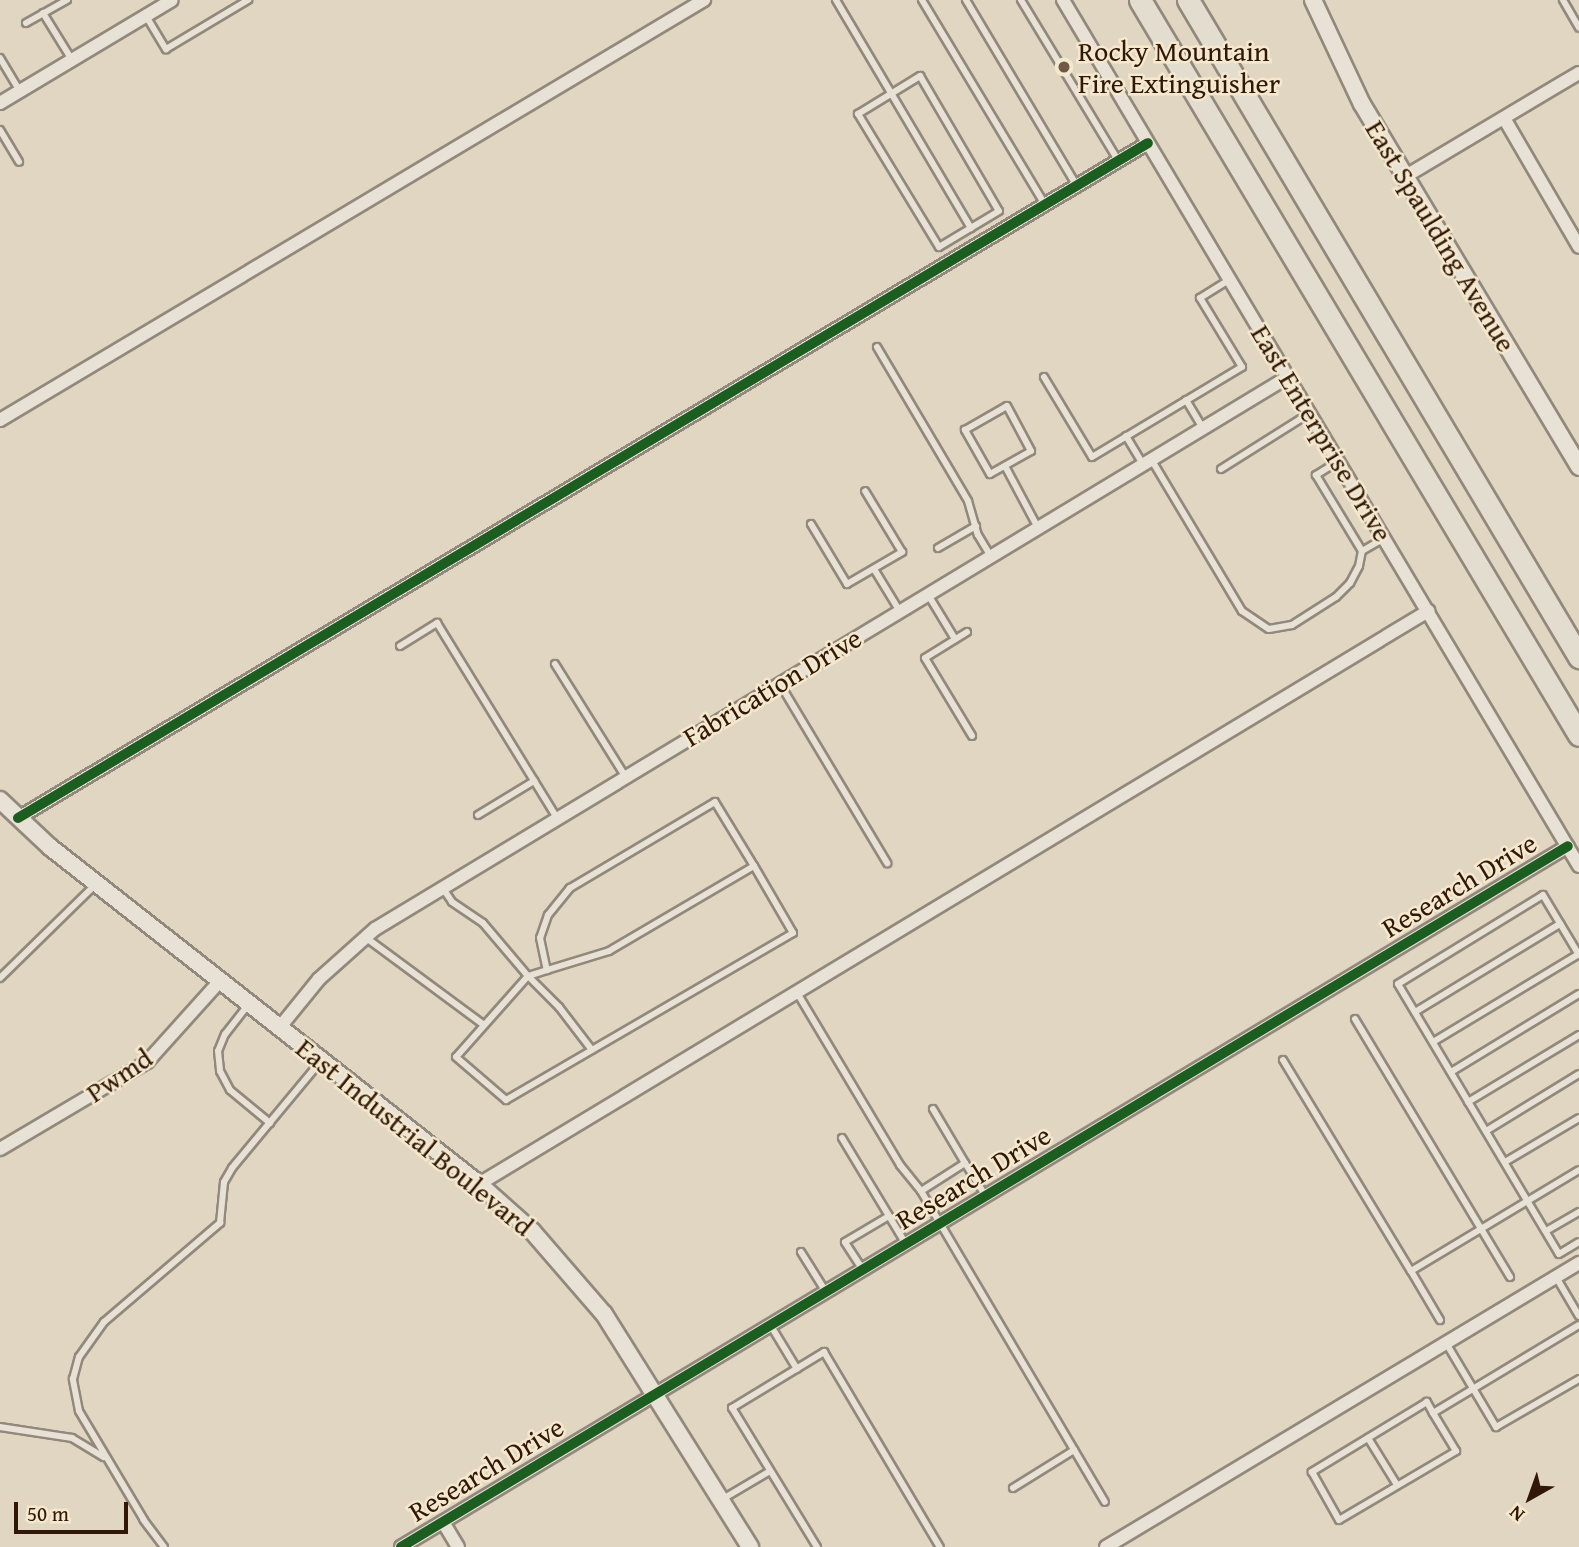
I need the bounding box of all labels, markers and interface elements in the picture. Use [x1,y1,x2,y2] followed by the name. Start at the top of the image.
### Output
[1078,34,1280,100] place label: Rocky Mountain Fire Extinguisher
[1056,59,1072,75] marker: Rocky Mountain Fire Extinguisher
[1359,114,1523,358] street label: East Spaulding Avenue
[1244,319,1400,547] street label: East Enterprise Drive
[677,621,867,753] street label: Fabrication Drive
[1376,826,1542,944] street label: Research Drive
[289,1031,541,1243] street label: East Industrial Boulevard
[79,1041,159,1109] street label: Pwmd
[890,1118,1056,1236] street label: Research Drive
[403,1410,569,1528] street label: Research Drive
[1495,1463,1565,1533] north arrow
[18,1488,131,1532] scale bar
[27,1498,69,1529] text: 50 m
[1503,1499,1530,1529] text: N

